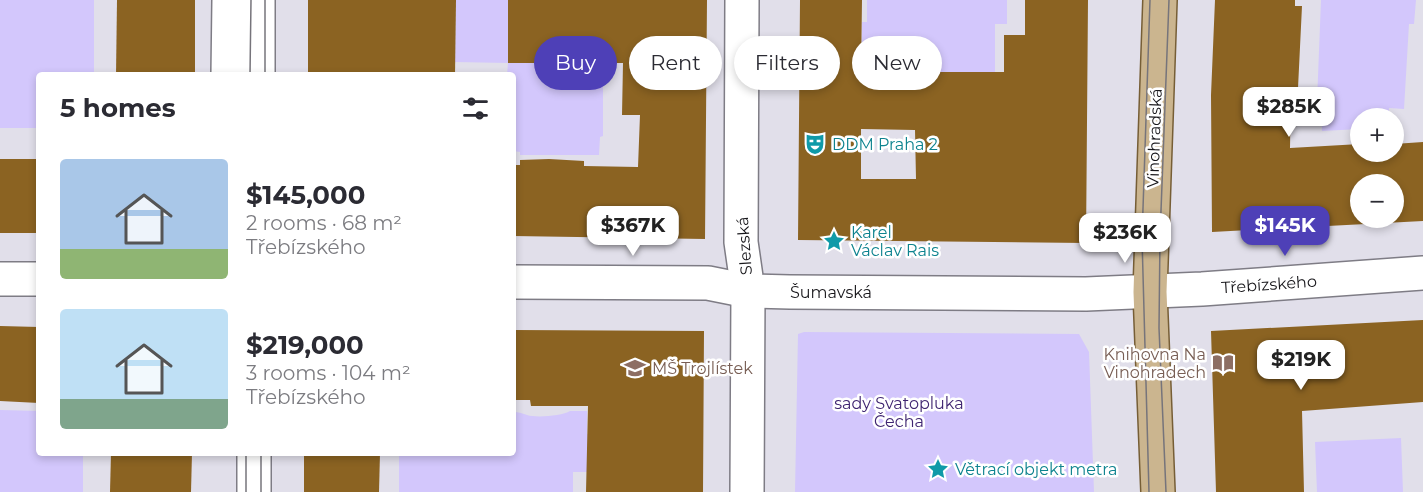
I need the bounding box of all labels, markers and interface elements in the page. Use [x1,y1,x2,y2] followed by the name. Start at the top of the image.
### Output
[534,36,617,90] chip: Buy
[629,36,722,90] chip: Rent
[734,36,840,90] chip: Filters
[852,36,942,90] chip: New
[1247,87,1331,138] pin: $285K
[1143,88,1166,188] street label: Vinohradská
[60,92,176,124] text: 5 homes
[459,92,492,125] icon: filters
[1257,94,1321,118] text: $285K
[1350,108,1404,228] map controls
[1350,108,1404,162] button: +
[803,132,827,156] theatre icon: DDM Praha 2
[832,135,938,154] place label: DDM Praha 2
[1350,174,1404,228] button: −
[246,179,365,211] text: $145,000
[108,183,180,255] icon: home
[591,206,675,257] pin: $367K
[1243,206,1327,257] pin: $145K
[246,211,402,235] text: 2 rooms · 68 m²
[601,213,665,237] text: $367K
[1083,213,1167,264] pin: $236K
[1255,213,1315,237] text: $145K
[733,216,756,276] street label: Slezská
[1093,220,1157,244] text: $236K
[851,223,939,260] place label: Karel Václav Rais
[822,229,846,253] place icon: Karel Václav Rais
[246,235,366,259] text: Třebízského
[1221,272,1317,297] street label: Třebízského
[790,283,872,302] street label: Šumavská
[246,329,364,361] text: $219,000
[108,333,180,405] icon: home
[1259,340,1343,391] pin: $219K
[1103,345,1206,382] place label: Knihovna Na Vinohradech
[1271,347,1331,371] text: $219K
[1211,351,1235,375] library icon: Knihovna Na Vinohradech
[623,356,647,380] school or university icon: MŠ Trojlístek
[652,359,753,378] place label: MŠ Trojlístek
[246,361,411,385] text: 3 rooms · 104 m²
[246,385,366,409] text: Třebízského
[834,394,964,431] park label: sady Svatopluka Čecha
[926,457,950,481] place icon: Větrací objekt metra
[955,460,1118,479] place label: Větrací objekt metra

